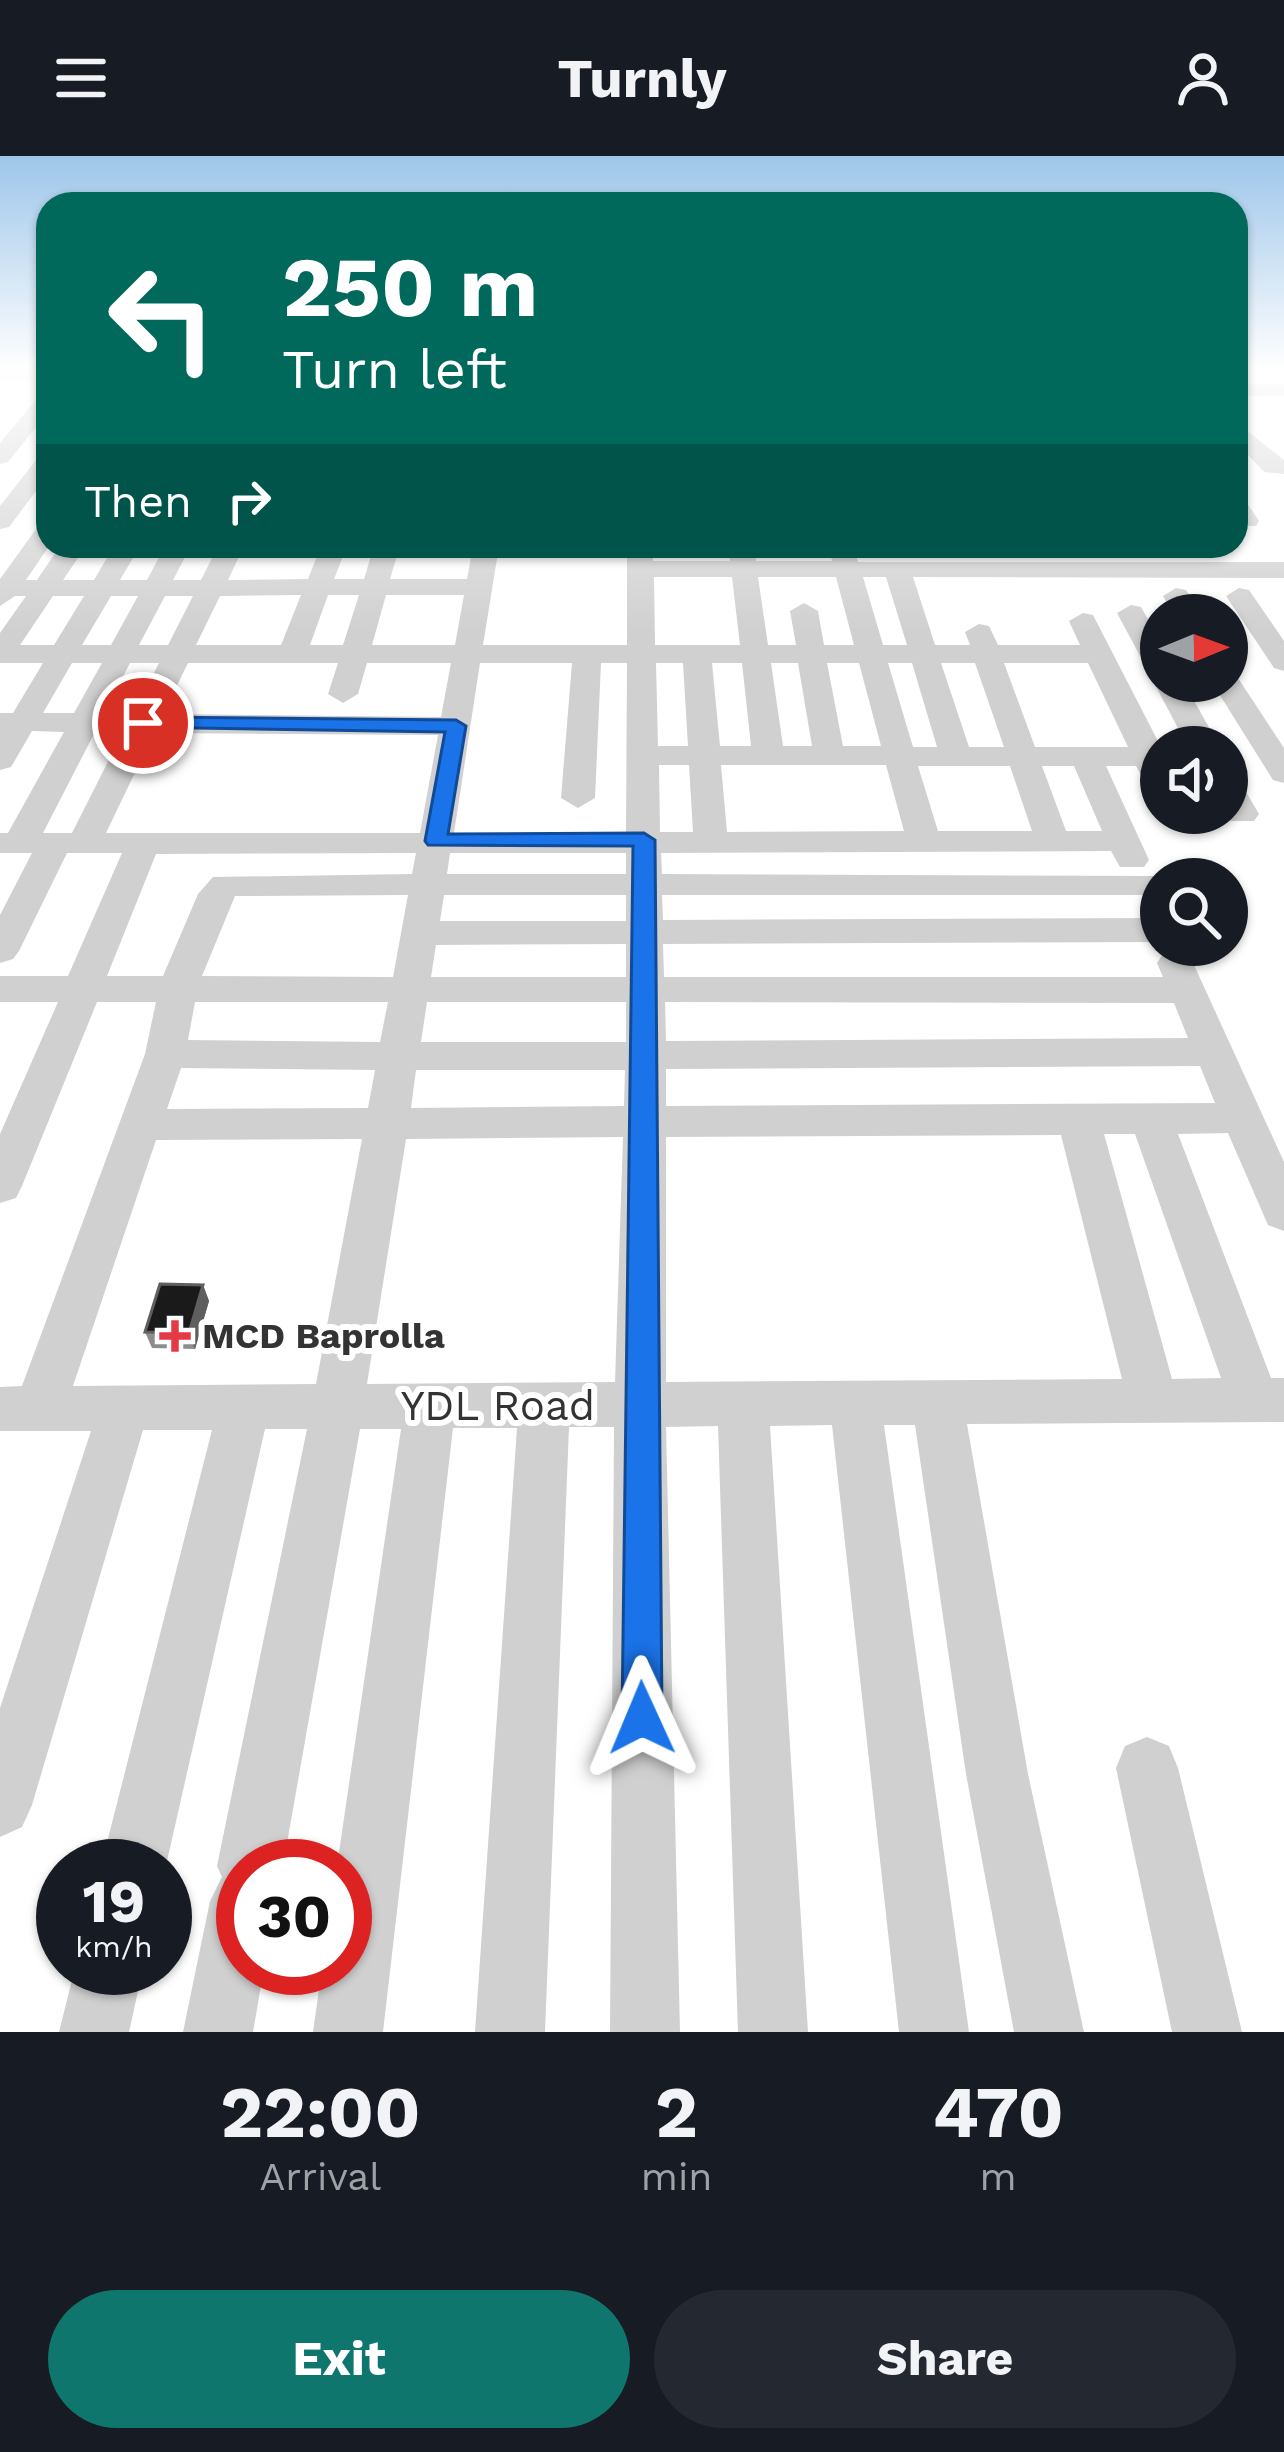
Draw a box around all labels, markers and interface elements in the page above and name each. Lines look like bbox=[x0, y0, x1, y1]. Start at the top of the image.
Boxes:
icon: menu bbox=[48, 45, 114, 111]
icon: person bbox=[1170, 45, 1236, 111]
text: Turnly bbox=[557, 47, 727, 110]
text: 250 m bbox=[282, 238, 538, 336]
icon: left bbox=[84, 240, 240, 396]
text: Turn left bbox=[282, 338, 507, 401]
icon: right bbox=[216, 468, 282, 534]
text: Then bbox=[84, 475, 192, 528]
north arrow bbox=[1140, 594, 1248, 702]
map controls bbox=[1140, 594, 1248, 966]
pin bbox=[92, 672, 194, 774]
icon: arrive bbox=[110, 690, 176, 756]
button: sound bbox=[1140, 726, 1248, 834]
button: search bbox=[1140, 858, 1248, 966]
place label: MCD Baprolla bbox=[202, 1315, 445, 1357]
marker: MCD Baprolla bbox=[159, 1320, 191, 1352]
street label: YDL Road bbox=[401, 1381, 595, 1430]
position arrow bbox=[579, 1655, 705, 1781]
speed limit sign: 30 bbox=[216, 1839, 372, 1995]
text: 19 bbox=[83, 1866, 145, 1937]
text: km/h bbox=[75, 1929, 153, 1964]
text: 22:00 bbox=[220, 2070, 421, 2154]
text: 2 bbox=[655, 2070, 698, 2154]
text: 470 bbox=[933, 2070, 1064, 2154]
text: Arrival bbox=[259, 2154, 381, 2199]
text: min bbox=[641, 2154, 712, 2199]
text: m bbox=[980, 2154, 1017, 2199]
button: Exit bbox=[48, 2290, 630, 2428]
button: Share bbox=[654, 2290, 1236, 2428]

